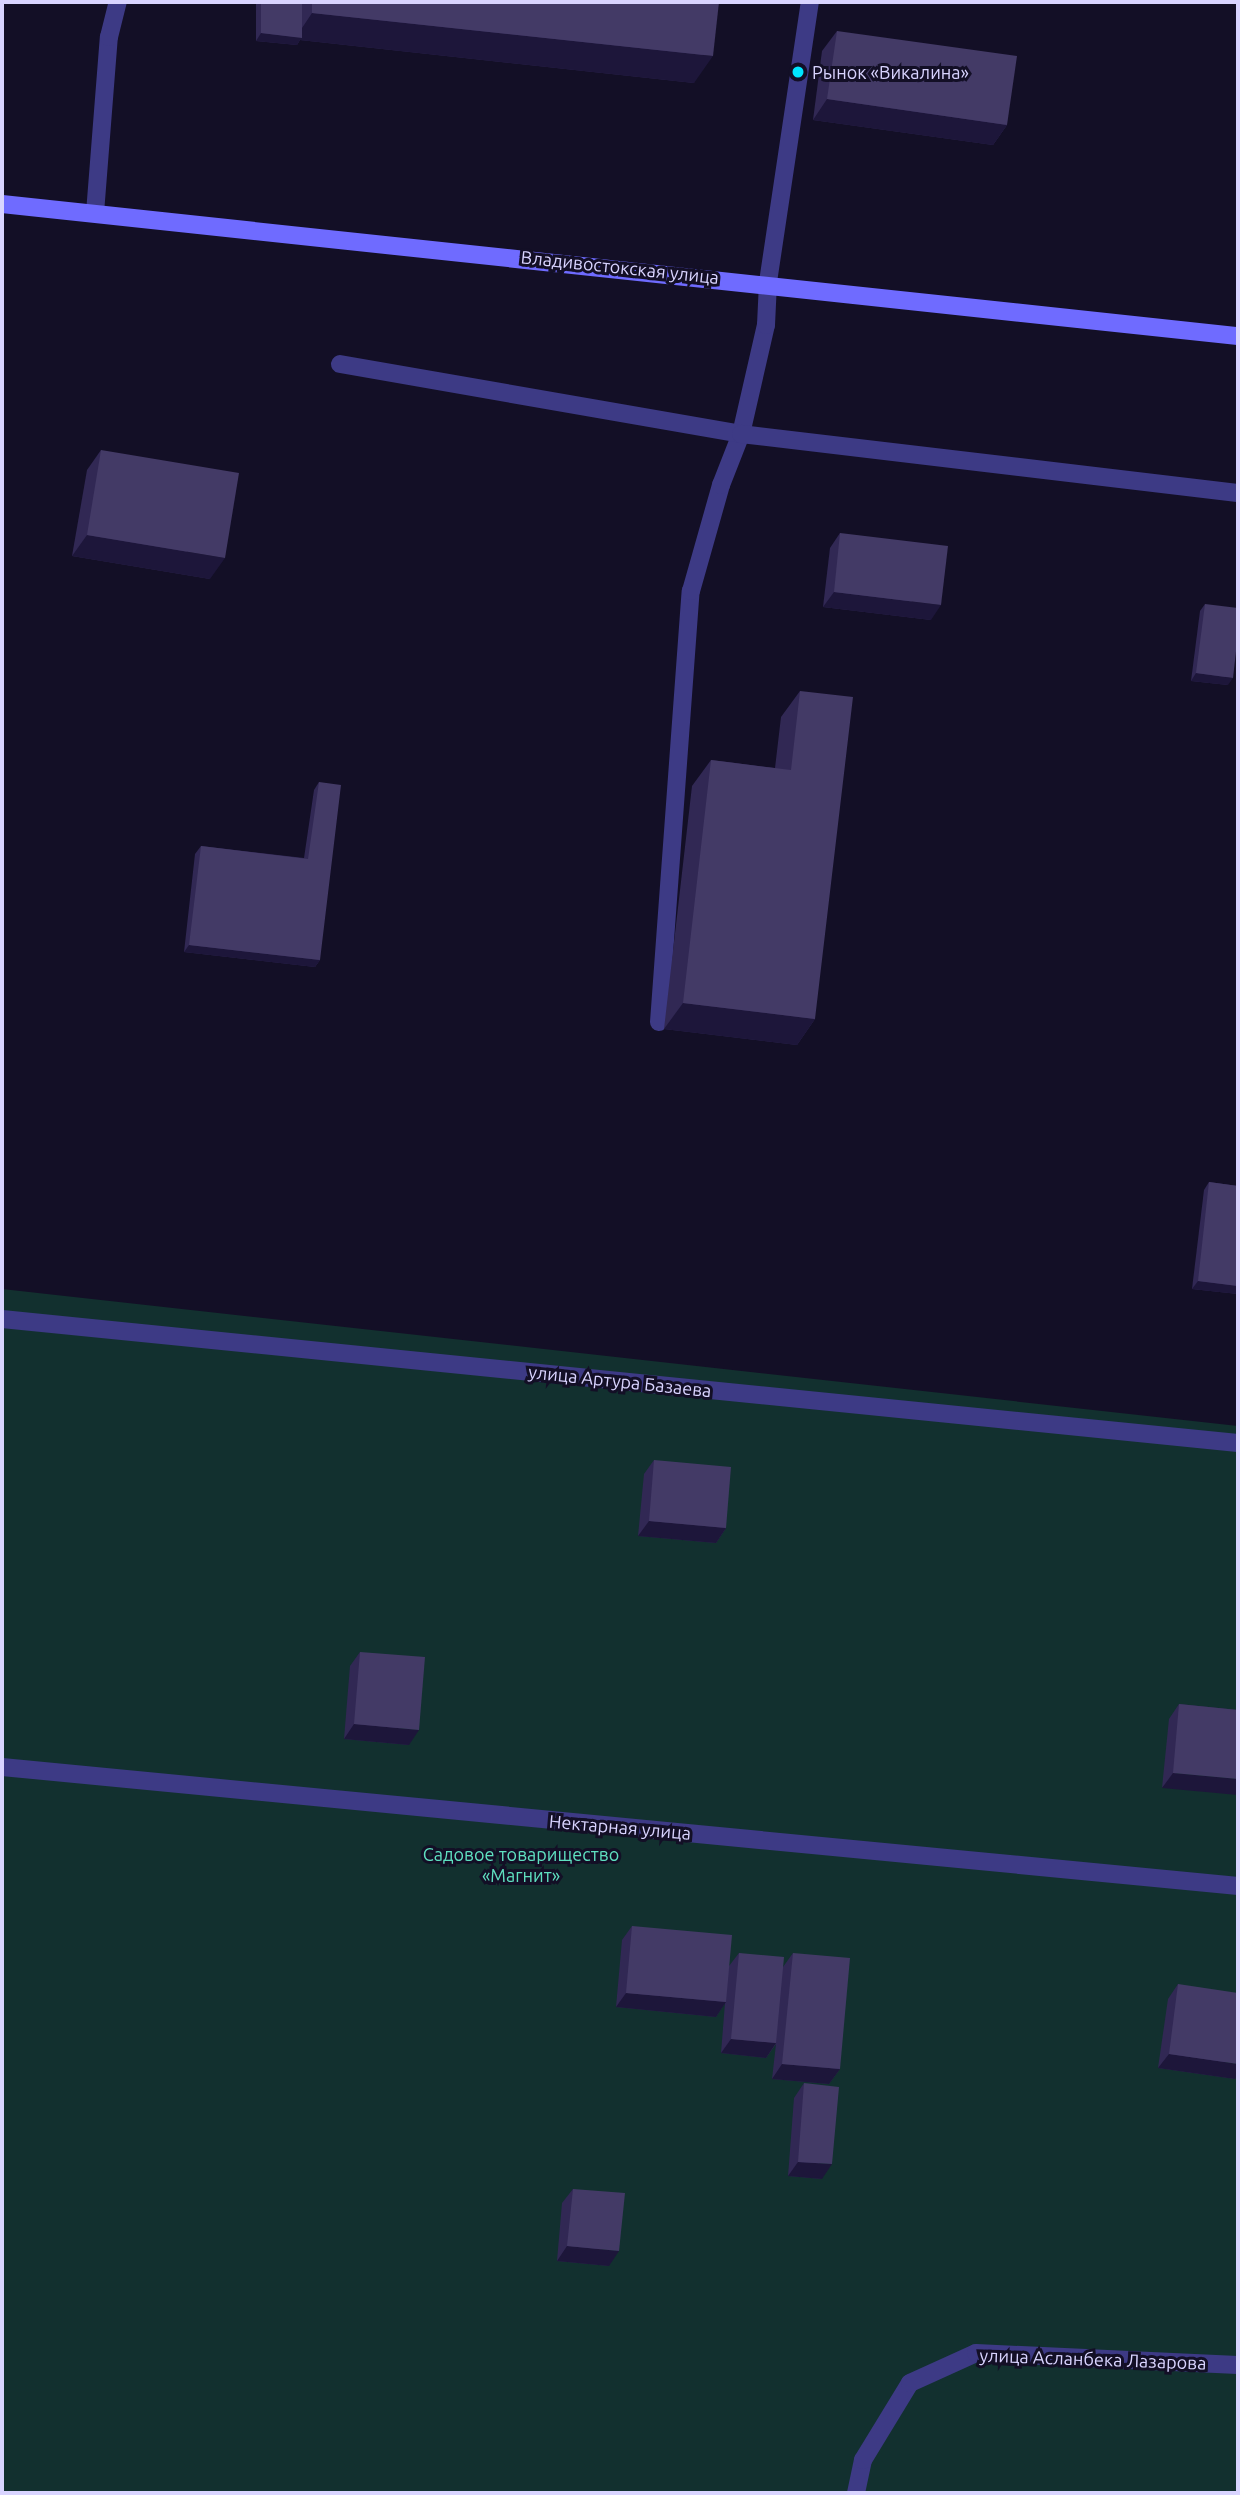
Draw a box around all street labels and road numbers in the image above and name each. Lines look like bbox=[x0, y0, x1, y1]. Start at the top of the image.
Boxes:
street label: Владивостокская улица bbox=[520, 246, 720, 288]
street label: улица Артура Базаева bbox=[527, 1361, 713, 1401]
street label: Нектарная улица bbox=[548, 1810, 692, 1844]
street label: улица Асланбека Лазарова bbox=[979, 2344, 1207, 2374]

